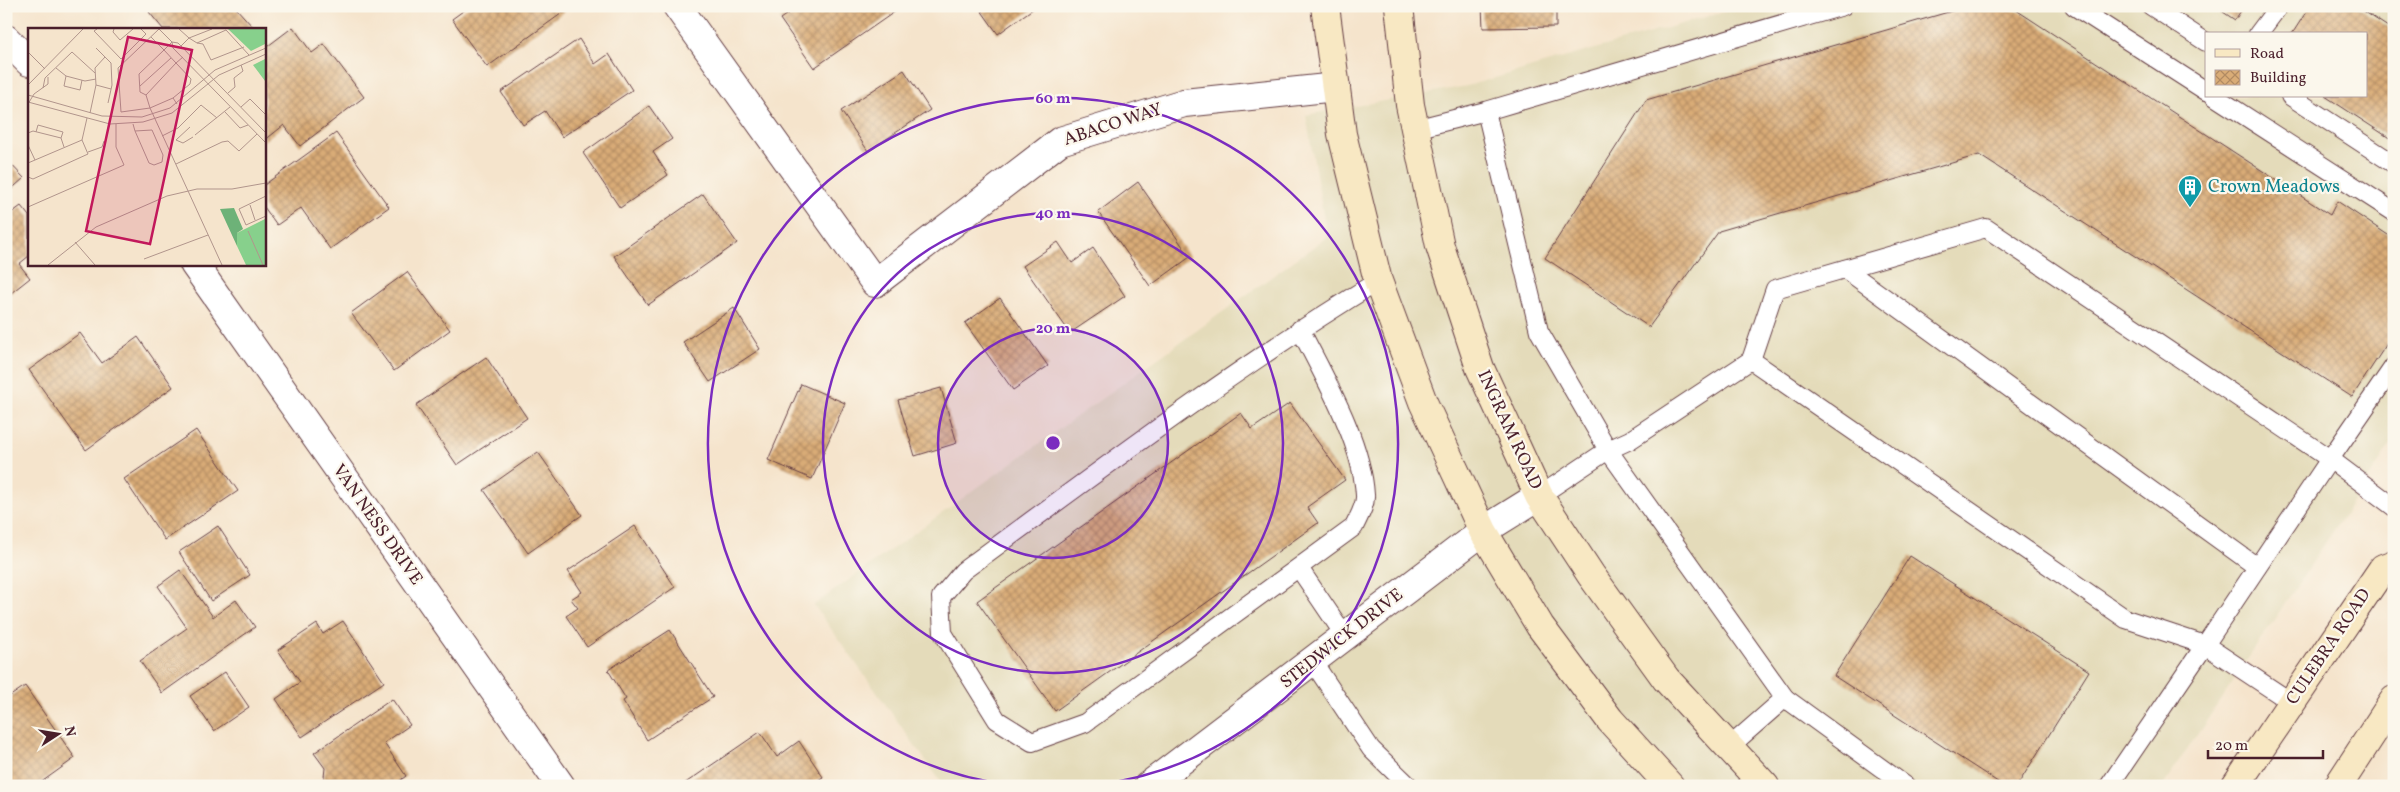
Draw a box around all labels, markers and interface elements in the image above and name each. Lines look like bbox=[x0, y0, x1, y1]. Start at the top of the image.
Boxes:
inset map bbox=[28, 28, 265, 265]
legend bbox=[2205, 32, 2368, 98]
text: Road bbox=[2250, 44, 2284, 65]
text: Building bbox=[2250, 68, 2307, 89]
text: 60 m bbox=[1036, 89, 1071, 110]
street label: ABACO WAY bbox=[1061, 97, 1165, 153]
building icon: Crown Meadows bbox=[2177, 174, 2203, 208]
place label: Crown Meadows bbox=[2208, 175, 2340, 200]
text: 40 m bbox=[1035, 204, 1071, 225]
text: 20 m bbox=[1036, 319, 1071, 340]
street label: INGRAM ROAD bbox=[1470, 366, 1548, 494]
centre of rings bbox=[1044, 434, 1062, 452]
street label: VAN NESS DRIVE bbox=[326, 460, 428, 591]
street label: STEDWICK DRIVE bbox=[1275, 583, 1409, 695]
street label: CULEBRA ROAD bbox=[2281, 584, 2377, 710]
north arrow bbox=[32, 710, 82, 760]
text: N bbox=[59, 725, 80, 739]
scale bar bbox=[2208, 727, 2322, 759]
text: 20 m bbox=[2215, 736, 2248, 757]

